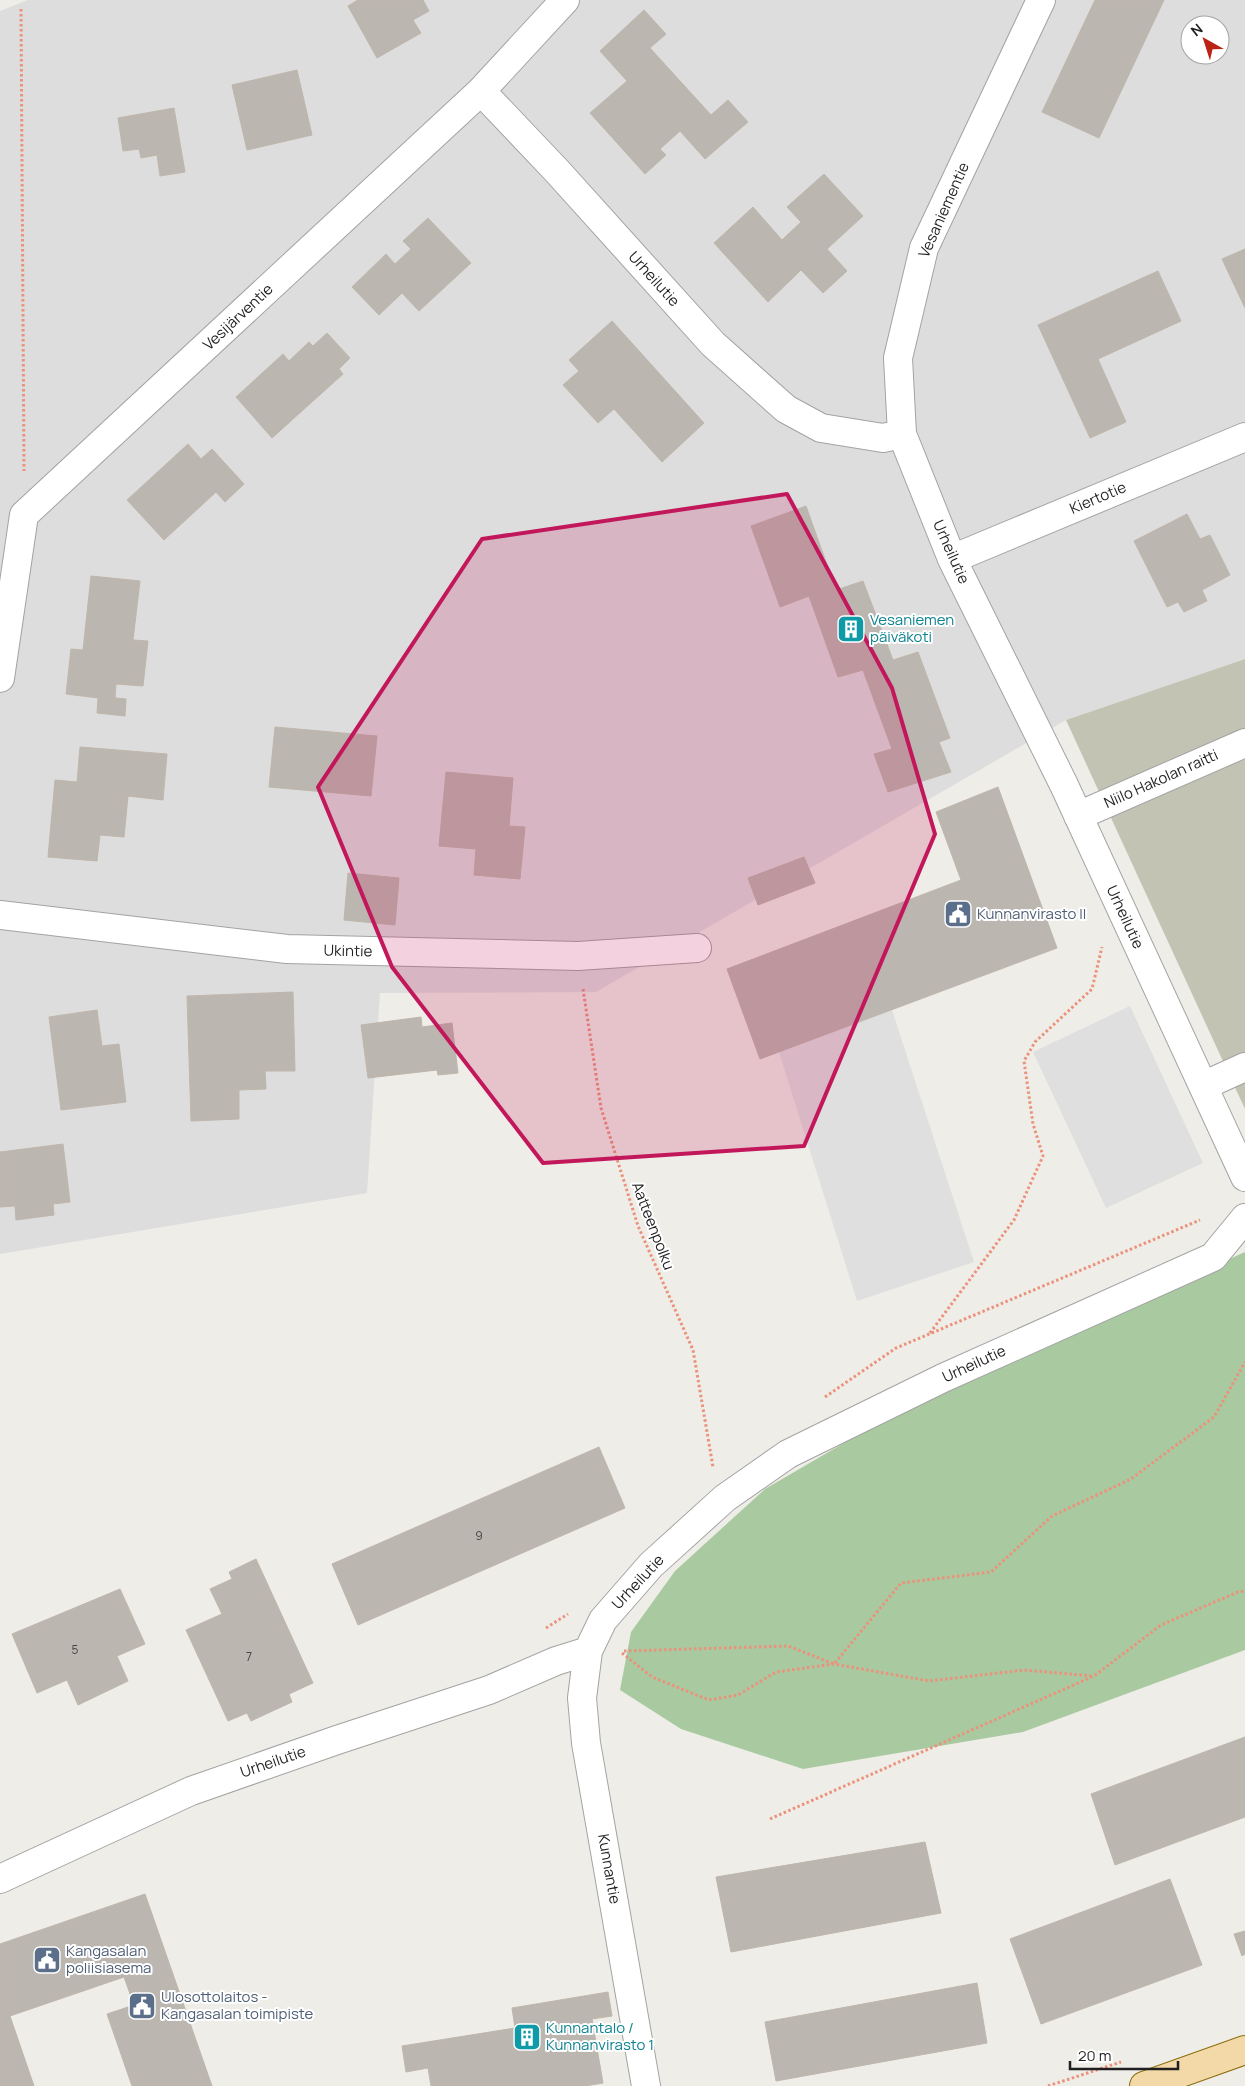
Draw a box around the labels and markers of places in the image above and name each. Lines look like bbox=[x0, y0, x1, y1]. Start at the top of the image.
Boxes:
place label: Vesaniemen päiväkoti bbox=[870, 609, 954, 647]
building icon: Vesaniemen päiväkoti bbox=[836, 614, 866, 644]
public building icon: Kunnanvirasto II bbox=[943, 899, 973, 929]
place label: Kunnanvirasto II bbox=[977, 903, 1086, 924]
place label: Kangasalan poliisiasema bbox=[66, 1940, 151, 1978]
public building icon: Kangasalan poliisiasema bbox=[32, 1945, 62, 1975]
place label: Ulosottolaitos - Kangasalan toimipiste bbox=[161, 1986, 314, 2024]
public building icon: Ulosottolaitos - Kangasalan toimipiste bbox=[127, 1991, 157, 2021]
place label: Kunnantalo / Kunnanvirasto 1 bbox=[546, 2017, 654, 2055]
building icon: Kunnantalo / Kunnanvirasto 1 bbox=[512, 2022, 542, 2052]

